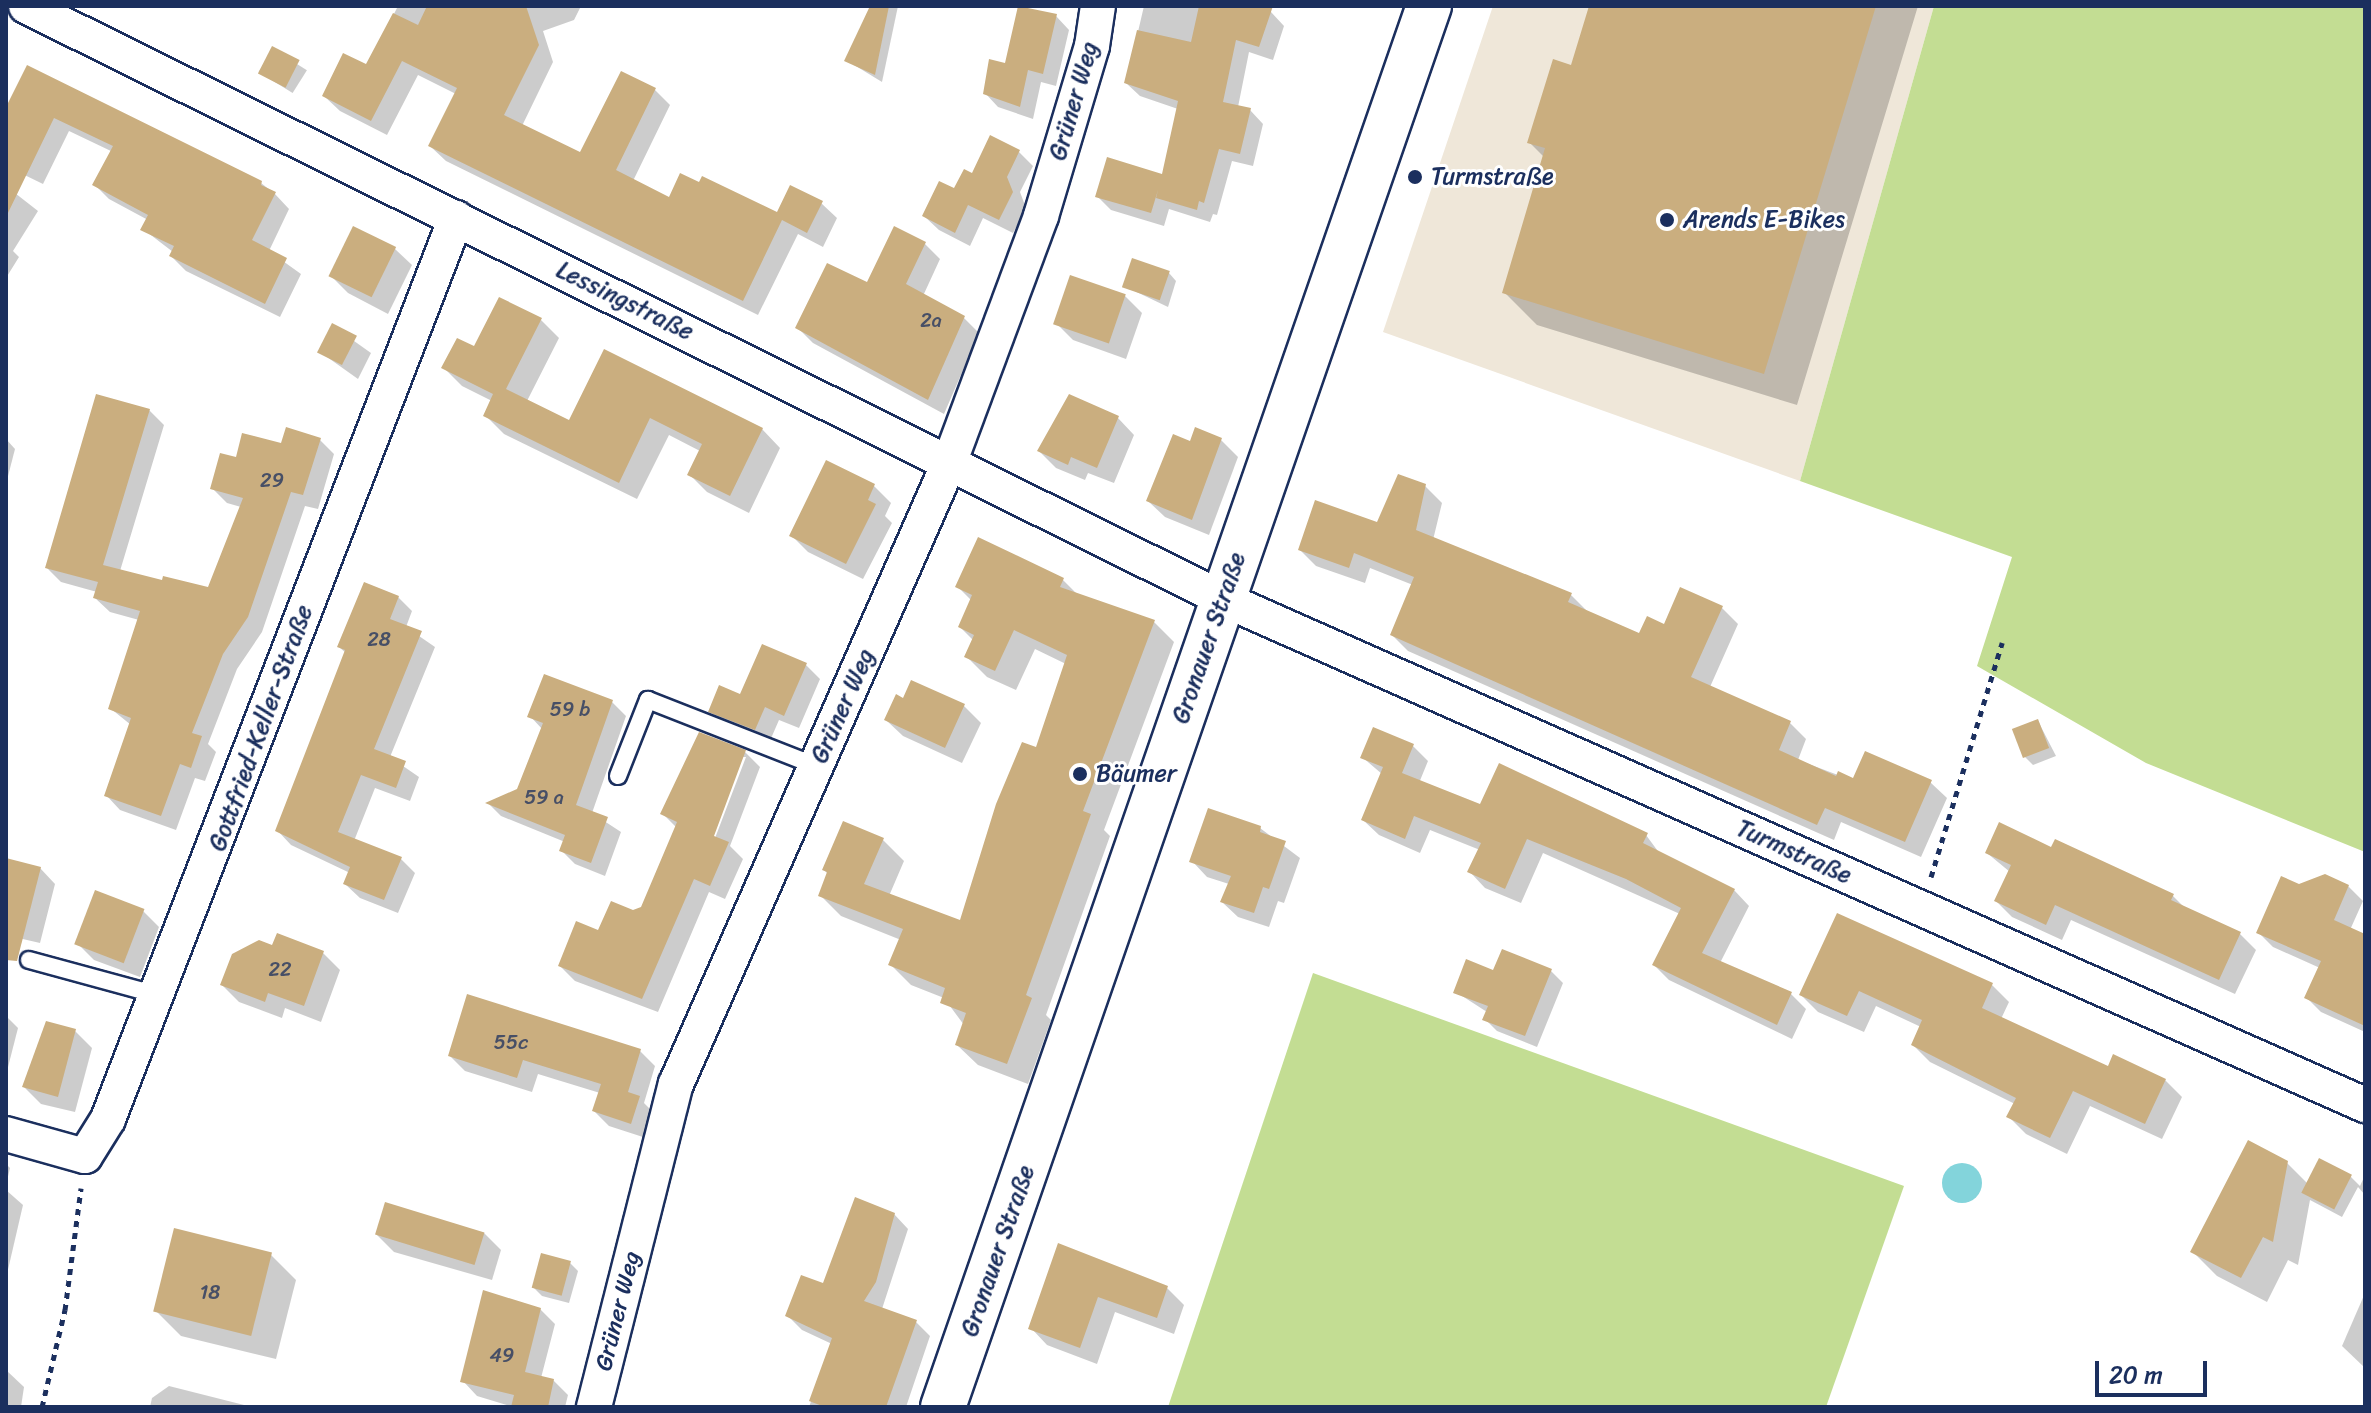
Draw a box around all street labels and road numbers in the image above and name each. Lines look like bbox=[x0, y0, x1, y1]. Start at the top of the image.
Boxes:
street label: Grüner Weg bbox=[1043, 38, 1105, 164]
street label: Lessingstraße bbox=[552, 255, 698, 347]
street label: Gronauer Straße bbox=[1166, 548, 1252, 728]
street label: Gottfried-Keller-Straße bbox=[203, 601, 319, 855]
street label: Grüner Weg bbox=[805, 644, 881, 768]
street label: Turmstraße bbox=[1732, 814, 1856, 890]
street label: Gronauer Straße bbox=[955, 1161, 1041, 1341]
street label: Grüner Weg bbox=[589, 1248, 647, 1374]

